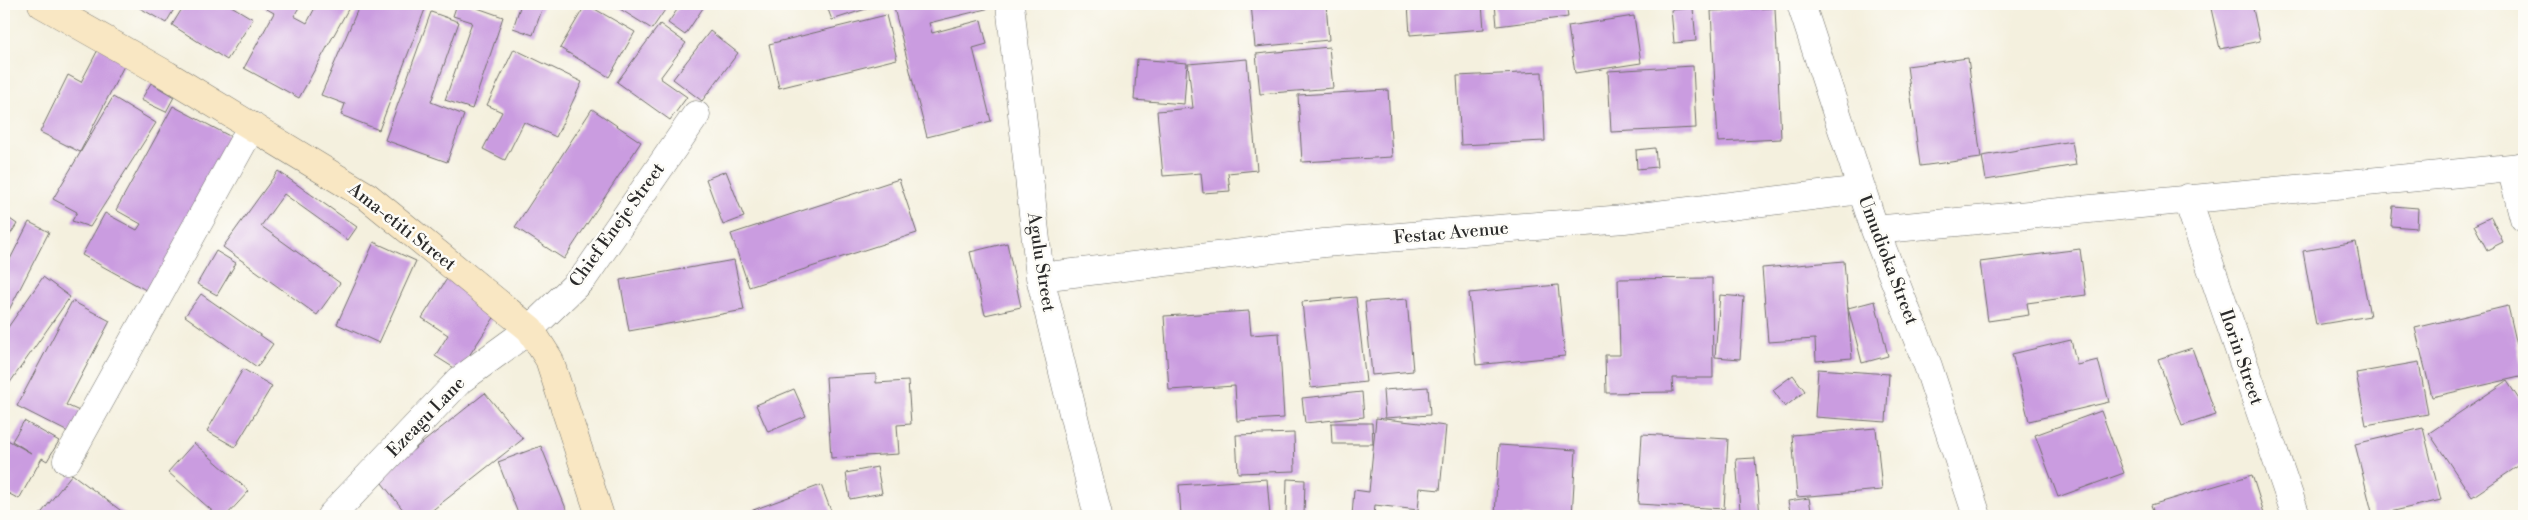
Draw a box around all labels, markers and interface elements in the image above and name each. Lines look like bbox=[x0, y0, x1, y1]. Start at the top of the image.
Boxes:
street label: Chief Eneje Street bbox=[564, 158, 670, 292]
street label: Ama-etiti Street bbox=[343, 177, 461, 277]
street label: Umudioka Street bbox=[1853, 192, 1923, 329]
street label: Agulu Street bbox=[1022, 210, 1060, 314]
street label: Festac Avenue bbox=[1392, 217, 1510, 249]
street label: Ilorin Street bbox=[2214, 306, 2268, 408]
street label: Ezeagu Lane bbox=[382, 372, 470, 462]

